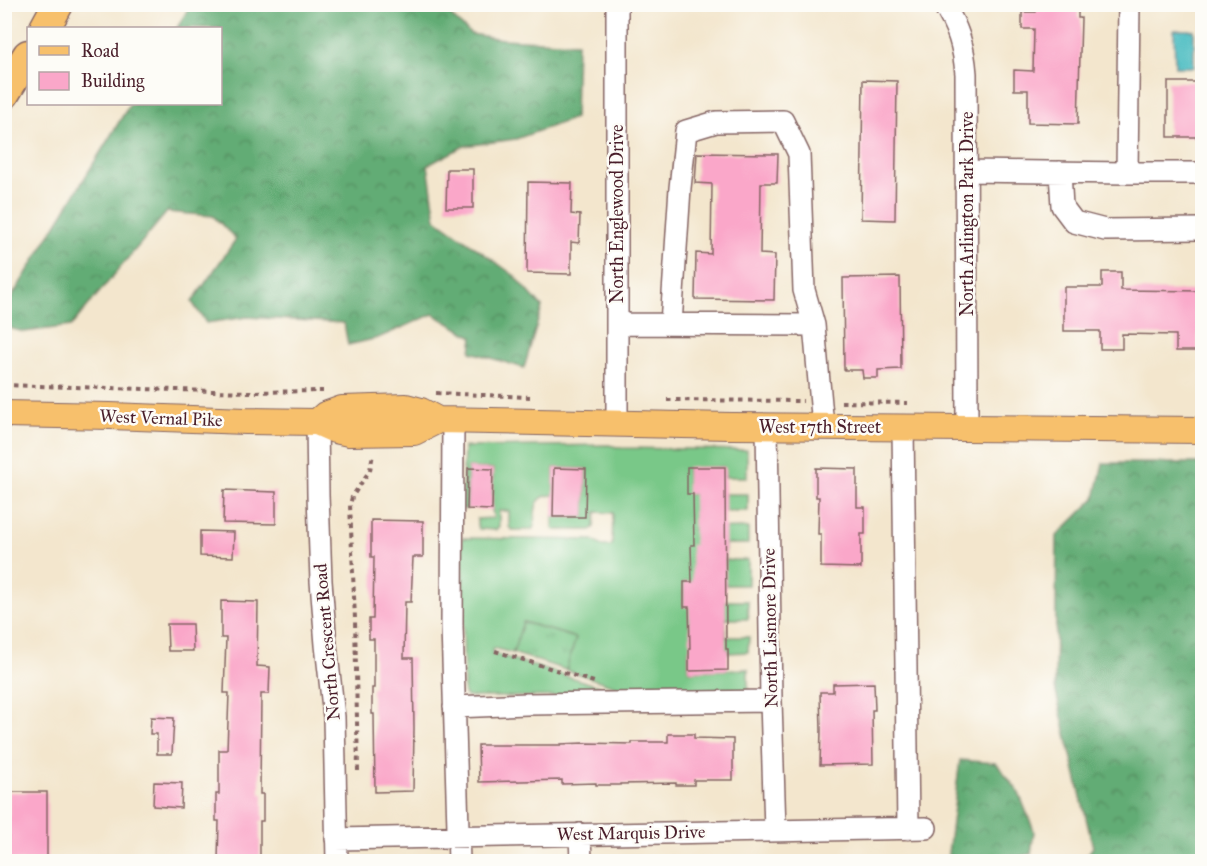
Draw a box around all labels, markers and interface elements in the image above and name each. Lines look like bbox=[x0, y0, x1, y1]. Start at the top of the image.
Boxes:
legend bbox=[27, 27, 222, 105]
text: Road bbox=[81, 40, 119, 62]
text: Building bbox=[81, 70, 145, 93]
street label: North Arlington Park Drive bbox=[956, 111, 979, 317]
street label: North Englewood Drive bbox=[606, 124, 629, 304]
street label: West Vernal Pike bbox=[99, 405, 223, 431]
street label: West 17th Street bbox=[759, 416, 882, 438]
street label: North Lismore Drive bbox=[758, 548, 782, 708]
street label: North Crescent Road bbox=[309, 563, 345, 721]
street label: West Marquis Drive bbox=[556, 821, 706, 846]

